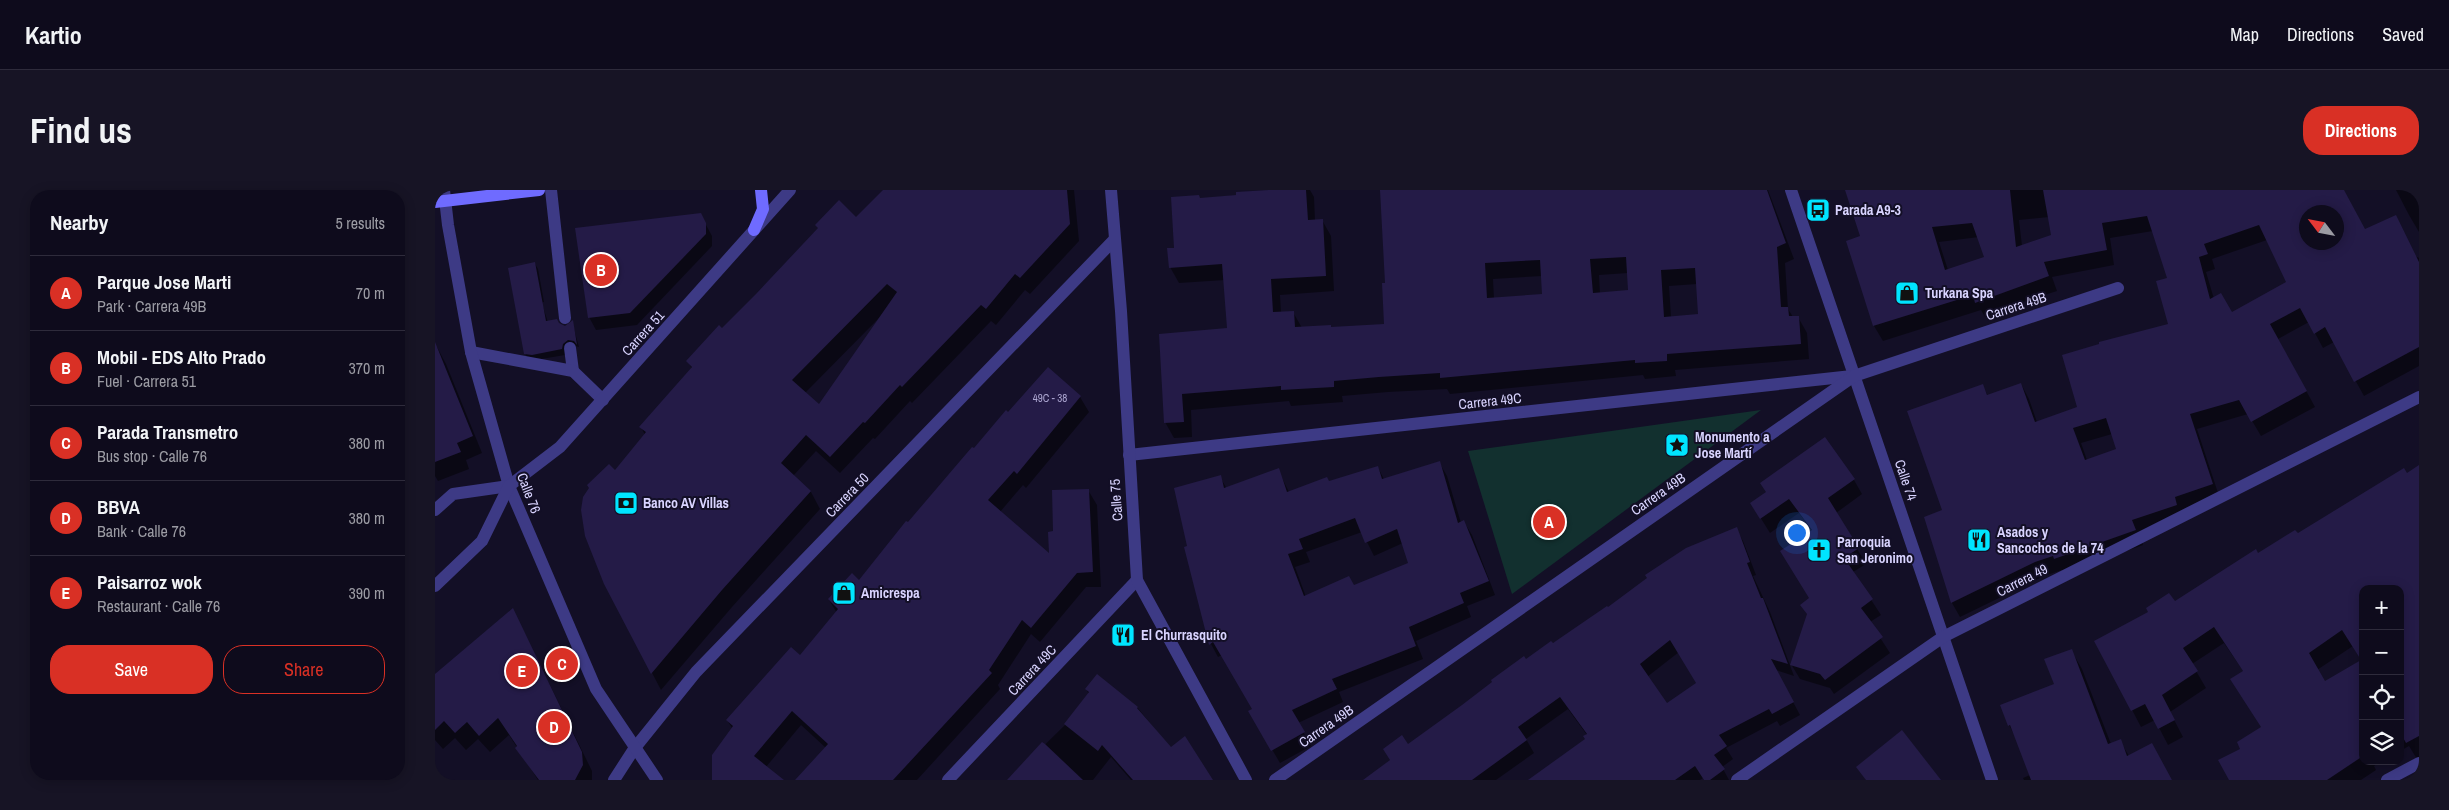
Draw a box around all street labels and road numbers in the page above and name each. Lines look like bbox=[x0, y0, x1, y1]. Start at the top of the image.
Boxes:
street label: Carrera 49B bbox=[1983, 288, 2049, 324]
street label: Carrera 51 bbox=[618, 306, 668, 359]
street label: Carrera 49C bbox=[1458, 389, 1522, 413]
street label: Calle 74 bbox=[1891, 457, 1922, 503]
street label: Carrera 50 bbox=[821, 469, 873, 521]
street label: Carrera 49B bbox=[1627, 469, 1689, 519]
street label: Calle 76 bbox=[513, 470, 545, 516]
street label: Calle 75 bbox=[1106, 478, 1126, 522]
street label: Carrera 49 bbox=[1993, 560, 2051, 600]
street label: Carrera 49C bbox=[1004, 641, 1060, 699]
street label: Carrera 49B bbox=[1295, 701, 1357, 751]

